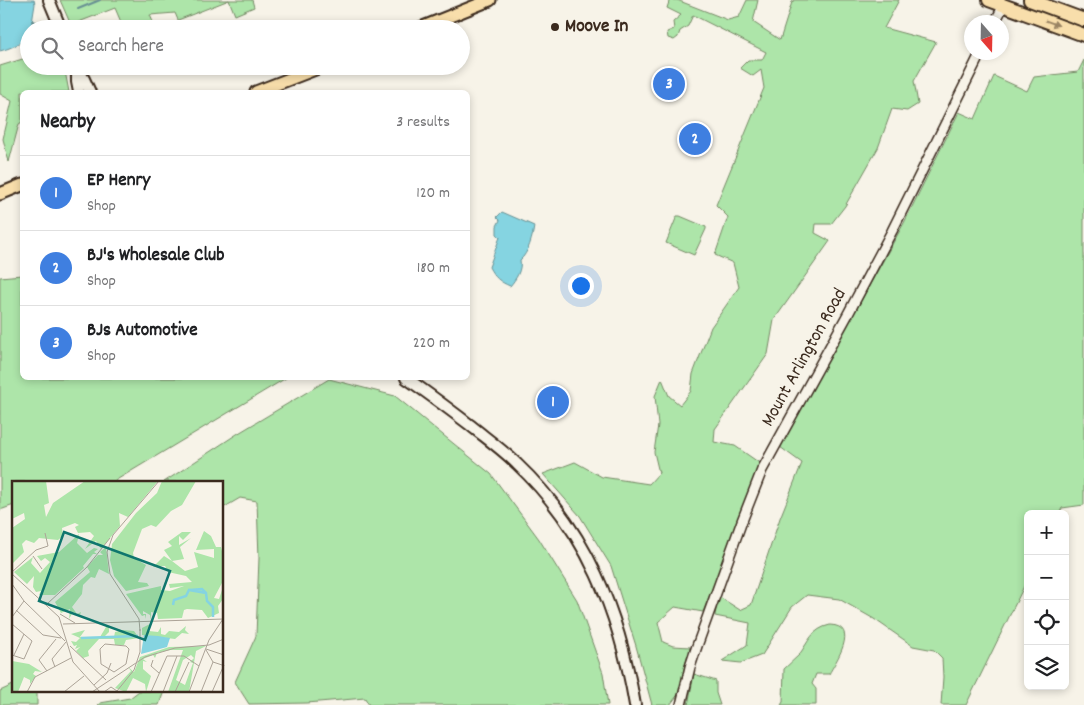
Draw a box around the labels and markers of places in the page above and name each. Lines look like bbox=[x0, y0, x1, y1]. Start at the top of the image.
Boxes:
place label: Moove In bbox=[565, 14, 629, 41]
marker: Moove In bbox=[549, 21, 561, 33]
pin: 3 bbox=[653, 65, 685, 103]
pin: 2 bbox=[679, 120, 711, 158]
pin: 1 bbox=[537, 383, 569, 421]

